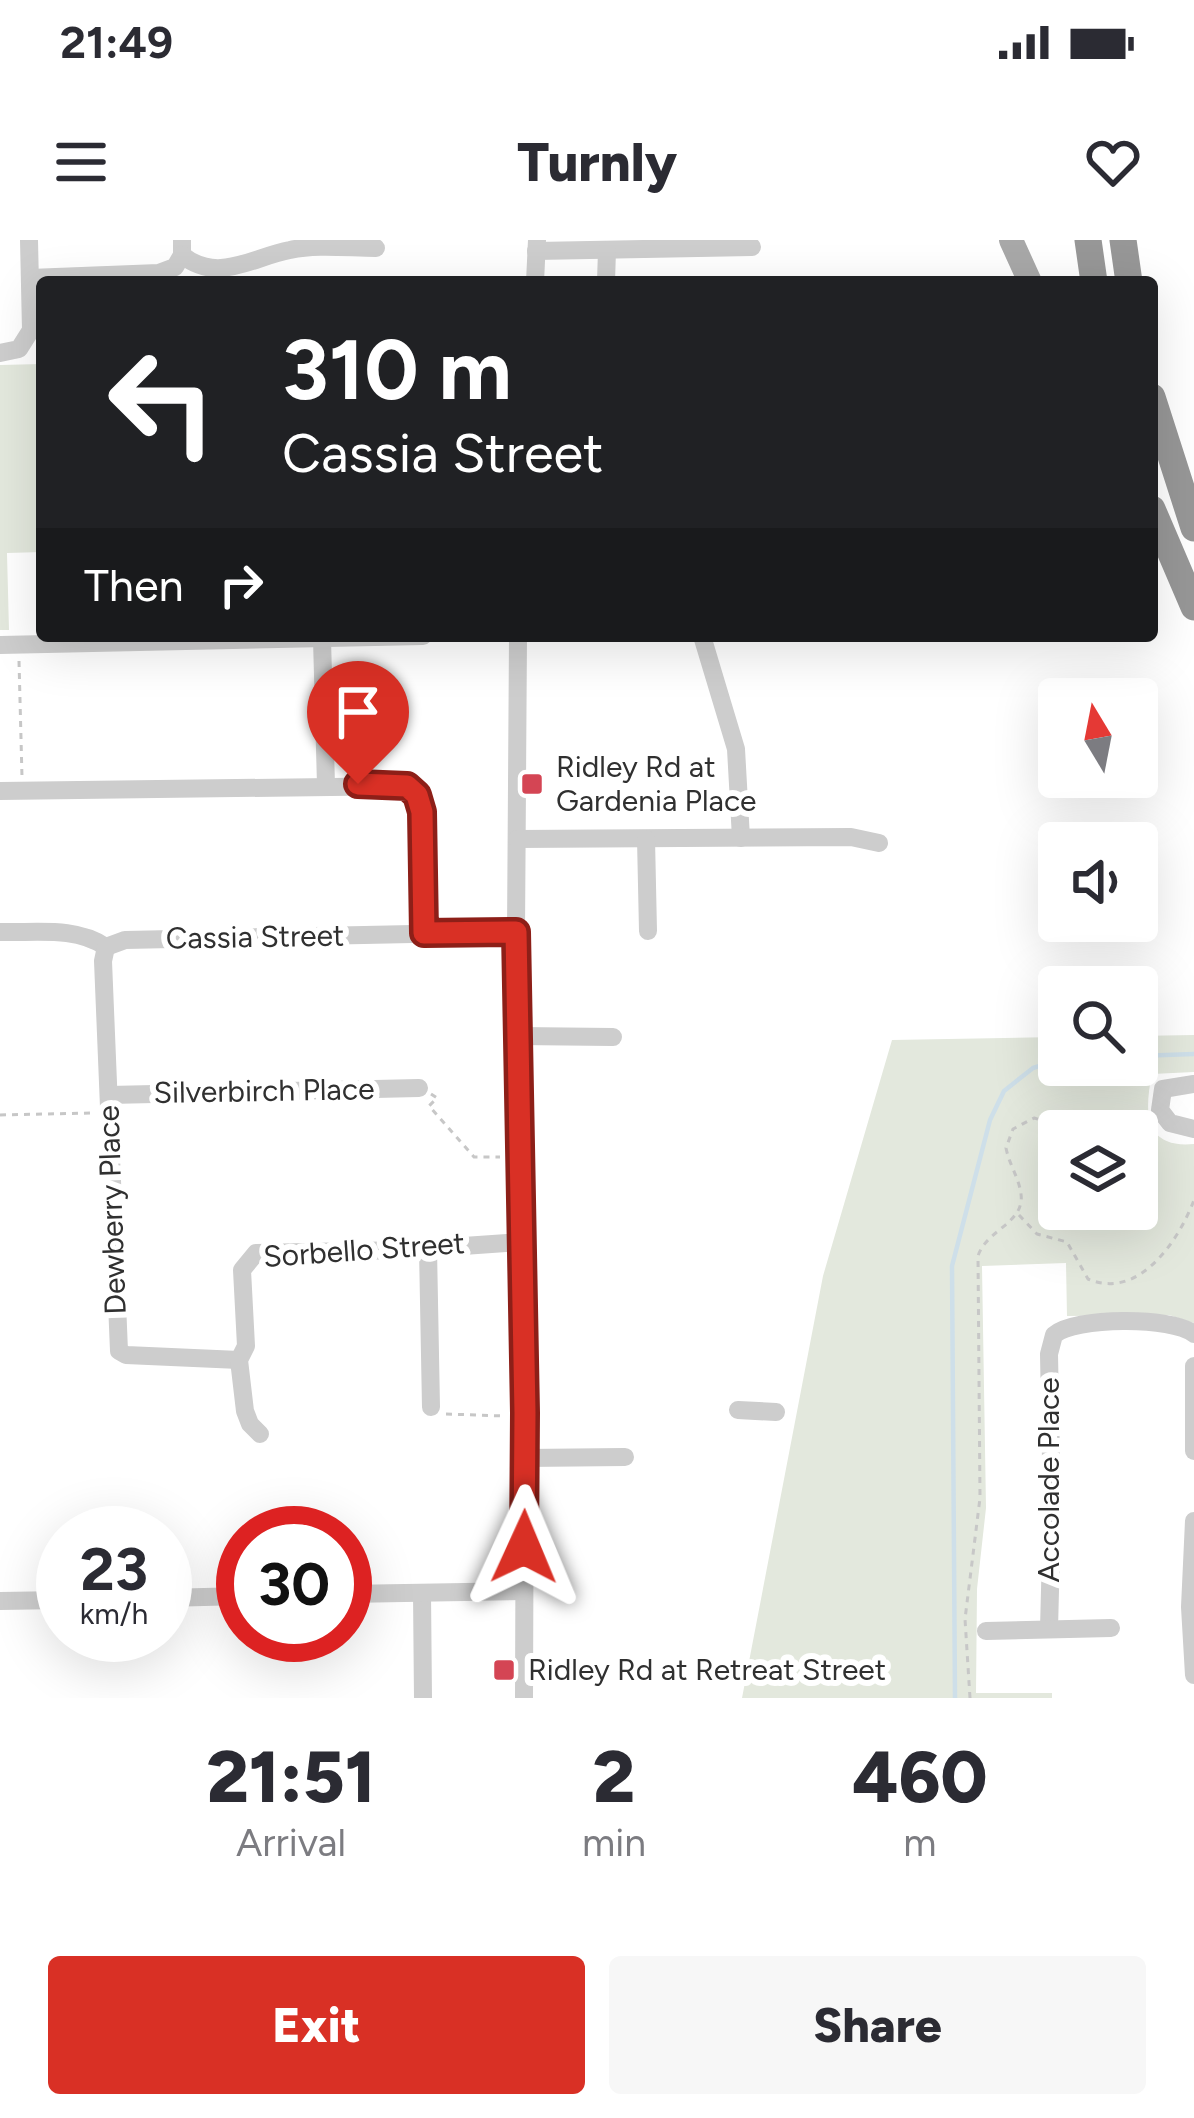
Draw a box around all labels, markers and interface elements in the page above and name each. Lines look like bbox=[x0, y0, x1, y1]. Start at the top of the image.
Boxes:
text: 21:49 bbox=[60, 15, 173, 69]
icon: menu bbox=[48, 129, 114, 195]
icon: heart bbox=[1080, 129, 1146, 195]
text: Turnly bbox=[517, 130, 677, 195]
text: 310 m bbox=[282, 319, 512, 420]
icon: left bbox=[84, 324, 240, 480]
text: Cassia Street bbox=[282, 421, 603, 486]
icon: right bbox=[208, 552, 274, 618]
text: Then bbox=[84, 558, 184, 612]
pin bbox=[307, 661, 409, 784]
north arrow bbox=[1038, 678, 1158, 798]
map controls bbox=[1038, 678, 1158, 1230]
icon: arrive bbox=[325, 679, 391, 745]
place label: Ridley Rd at Gardenia Place bbox=[556, 748, 757, 819]
marker: Ridley Rd at Gardenia Place bbox=[519, 771, 545, 797]
button: sound bbox=[1038, 822, 1158, 942]
street label: Cassia Street bbox=[165, 916, 345, 957]
button: search bbox=[1038, 966, 1158, 1086]
street label: Silverbirch Place bbox=[153, 1070, 375, 1111]
street label: Dewberry Place bbox=[89, 1105, 134, 1315]
button: layers bbox=[1038, 1110, 1158, 1230]
street label: Sorbello Street bbox=[262, 1224, 466, 1275]
street label: Accolade Place bbox=[1030, 1377, 1067, 1583]
position arrow bbox=[461, 1484, 587, 1610]
speed limit sign: 30 bbox=[216, 1506, 372, 1662]
text: 23 bbox=[80, 1533, 148, 1605]
text: km/h bbox=[80, 1595, 148, 1632]
place label: Ridley Rd at Retreat Street bbox=[528, 1651, 886, 1688]
marker: Ridley Rd at Retreat Street bbox=[491, 1657, 517, 1683]
text: 21:51 bbox=[206, 1734, 376, 1820]
text: 2 bbox=[593, 1734, 635, 1820]
text: 460 bbox=[852, 1734, 988, 1820]
text: Arrival bbox=[236, 1819, 346, 1866]
text: min bbox=[582, 1819, 646, 1866]
text: m bbox=[903, 1819, 937, 1866]
button: Exit bbox=[48, 1956, 585, 2094]
button: Share bbox=[609, 1956, 1146, 2094]

